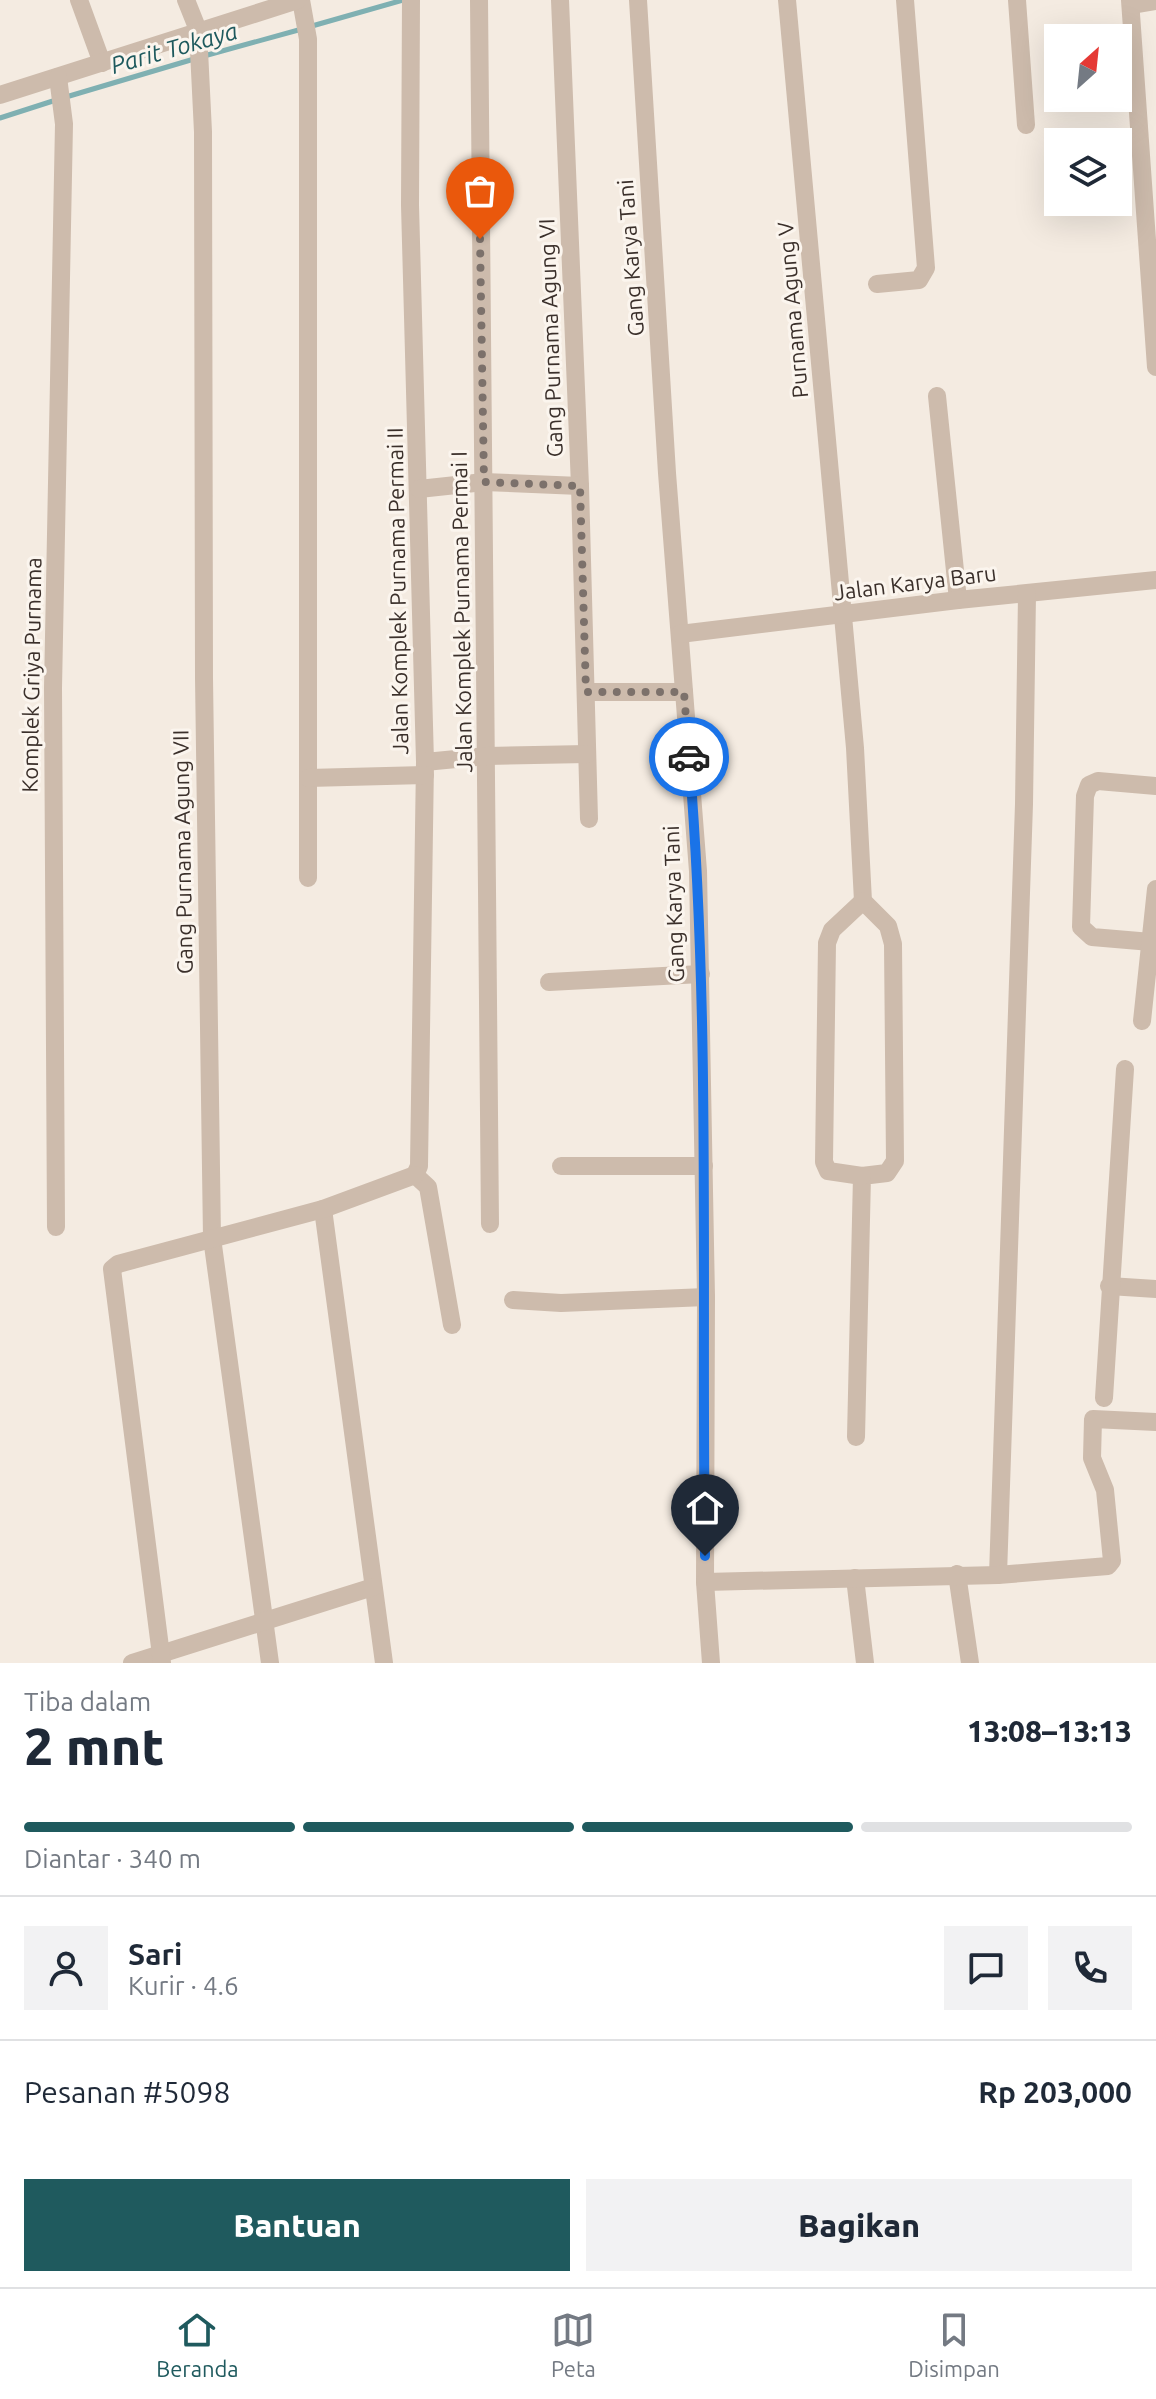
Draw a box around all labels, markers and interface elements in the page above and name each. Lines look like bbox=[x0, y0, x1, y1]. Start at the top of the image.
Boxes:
water label: Parit Tokaya bbox=[108, 17, 240, 79]
north arrow bbox=[1044, 24, 1132, 112]
map controls bbox=[1044, 24, 1132, 216]
button: layers bbox=[1044, 128, 1132, 216]
pin bbox=[446, 157, 514, 239]
icon: bag bbox=[458, 169, 502, 213]
street label: Gang Karya Tani bbox=[612, 179, 648, 337]
street label: Gang Purnama Agung VI bbox=[533, 218, 567, 458]
street label: Purnama Agung V bbox=[772, 221, 812, 399]
street label: Jalan Komplek Purnama Permai II bbox=[382, 427, 412, 755]
street label: Jalan Komplek Purnama Permai I bbox=[446, 451, 476, 773]
street label: Komplek Griya Purnama bbox=[16, 557, 46, 793]
street label: Jalan Karya Baru bbox=[832, 560, 998, 604]
courier bbox=[649, 717, 729, 797]
street label: Gang Purnama Agung VII bbox=[167, 730, 197, 974]
icon: car bbox=[667, 735, 711, 779]
street label: Gang Karya Tani bbox=[658, 825, 688, 983]
pin bbox=[671, 1474, 739, 1556]
icon: home bbox=[683, 1486, 727, 1530]
text: Tiba dalam bbox=[24, 1687, 151, 1716]
text: 13:08–13:13 bbox=[967, 1714, 1132, 1748]
text: 2 mnt bbox=[24, 1717, 164, 1775]
text: Diantar · 340 m bbox=[24, 1844, 201, 1873]
button: person bbox=[24, 1926, 108, 2010]
button: chat bbox=[944, 1926, 1028, 2010]
button: phone bbox=[1048, 1926, 1132, 2010]
text: Sari bbox=[128, 1937, 182, 1971]
text: Kurir · 4.6 bbox=[128, 1971, 239, 2000]
text: Pesanan #5098 bbox=[24, 2075, 230, 2109]
text: Rp 203,000 bbox=[978, 2075, 1132, 2109]
button: Bantuan bbox=[24, 2179, 570, 2271]
button: Bagikan bbox=[586, 2179, 1132, 2271]
tab: Beranda bbox=[156, 2308, 239, 2381]
tab: Peta bbox=[551, 2308, 596, 2381]
tab: Disimpan bbox=[908, 2308, 1000, 2381]

